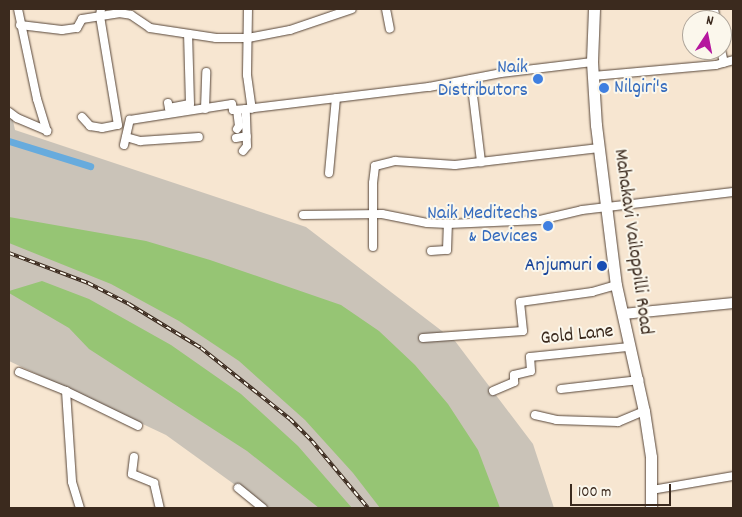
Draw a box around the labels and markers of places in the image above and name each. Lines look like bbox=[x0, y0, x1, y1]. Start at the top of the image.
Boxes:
place label: Naik Distributors bbox=[438, 56, 528, 103]
marker: Naik Distributors bbox=[532, 73, 544, 85]
place label: Nilgiri's bbox=[614, 76, 668, 100]
marker: Nilgiri's bbox=[598, 82, 610, 94]
place label: Naik Meditechs & Devices bbox=[427, 203, 538, 250]
marker: Naik Meditechs & Devices bbox=[542, 220, 554, 232]
place label: Anjumuri bbox=[525, 254, 592, 278]
marker: Anjumuri bbox=[596, 260, 608, 272]

